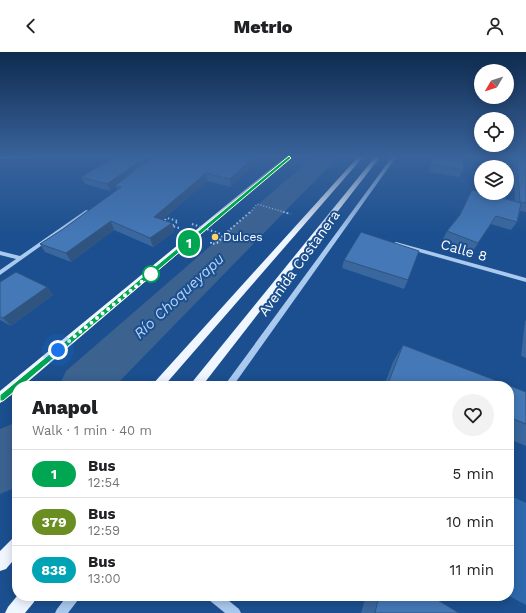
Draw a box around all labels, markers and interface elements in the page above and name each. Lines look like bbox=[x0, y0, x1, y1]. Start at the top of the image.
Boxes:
icon: back bbox=[20, 15, 42, 37]
icon: person bbox=[484, 15, 506, 37]
text: Metrio bbox=[233, 16, 293, 37]
north arrow bbox=[474, 64, 514, 104]
map controls bbox=[474, 64, 514, 200]
button: locate bbox=[474, 112, 514, 152]
button: layers bbox=[474, 160, 514, 200]
street label: Avenida Costanera bbox=[255, 207, 343, 319]
line badge: 1 bbox=[176, 230, 202, 256]
place label: Dulces bbox=[223, 230, 263, 244]
marker: Dulces bbox=[210, 232, 220, 242]
text: 1 bbox=[186, 235, 192, 251]
street label: Calle 8 bbox=[439, 236, 489, 264]
water label: Río Choqueyapu bbox=[130, 250, 228, 342]
unlabelled marker bbox=[142, 265, 160, 283]
your location bbox=[48, 340, 68, 360]
button: heart bbox=[452, 394, 494, 436]
text: Anapol bbox=[32, 396, 98, 419]
text: Walk · 1 min · 40 m bbox=[32, 423, 152, 438]
text: Bus bbox=[88, 457, 116, 475]
text: 5 min bbox=[453, 465, 494, 483]
text: 1 bbox=[51, 466, 57, 482]
text: 12:54 bbox=[88, 475, 120, 490]
text: Bus bbox=[88, 505, 116, 523]
text: 10 min bbox=[446, 513, 494, 531]
text: 379 bbox=[41, 514, 67, 530]
text: 12:59 bbox=[88, 523, 120, 538]
text: Bus bbox=[88, 553, 116, 571]
text: 11 min bbox=[450, 561, 494, 579]
text: 838 bbox=[41, 562, 67, 578]
text: 13:00 bbox=[88, 571, 121, 586]

